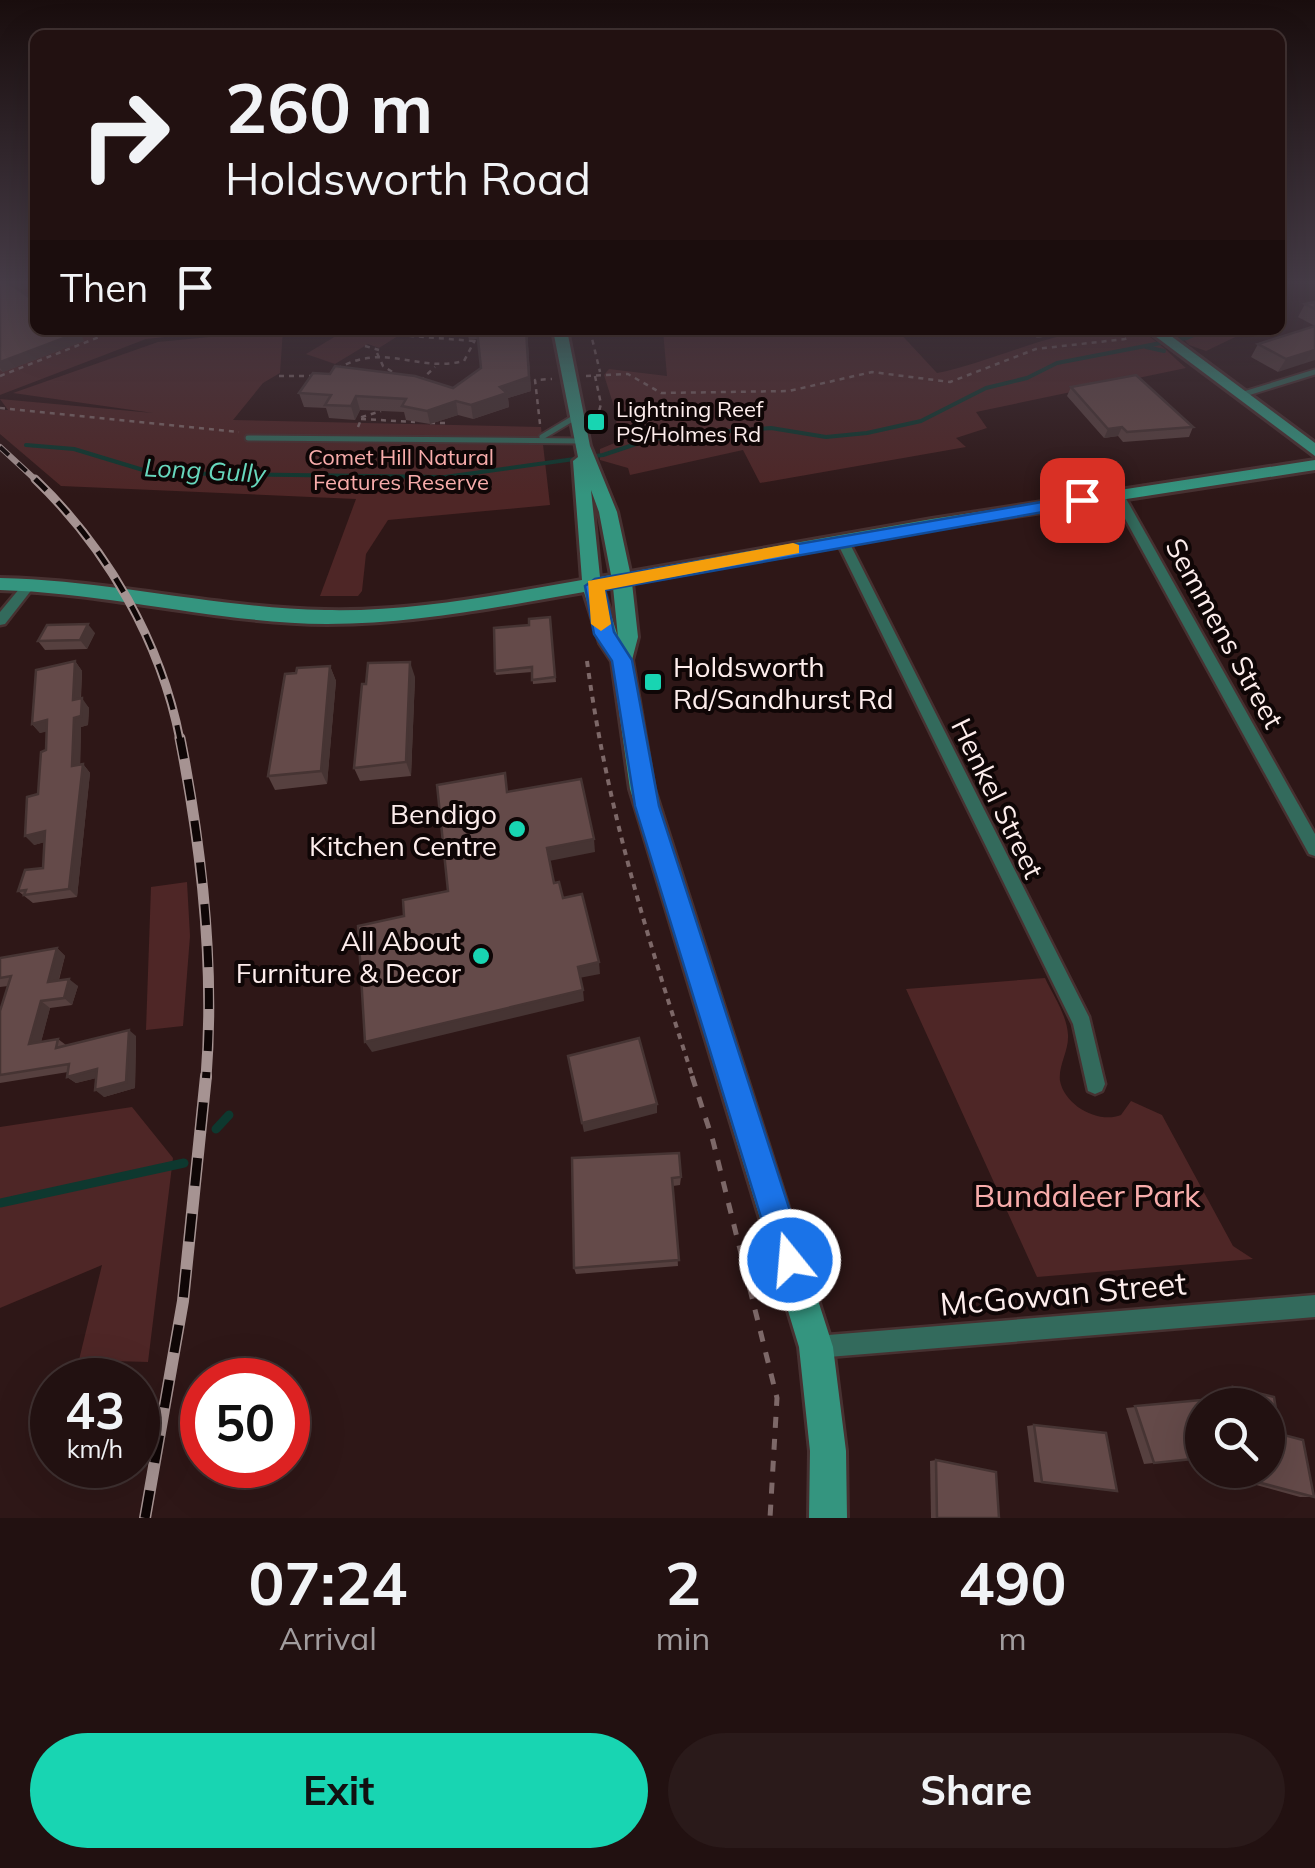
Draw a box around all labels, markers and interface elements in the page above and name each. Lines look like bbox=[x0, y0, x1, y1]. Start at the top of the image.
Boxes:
text: 260 m bbox=[225, 63, 433, 151]
icon: right bbox=[60, 70, 190, 200]
text: Holdsworth Road bbox=[225, 150, 591, 206]
icon: arrive bbox=[168, 260, 223, 315]
text: Then bbox=[60, 264, 148, 312]
place label: Lightning Reef PS/Holmes Rd bbox=[616, 395, 764, 448]
marker: Lightning Reef PS/Holmes Rd bbox=[585, 411, 607, 433]
park label: Comet Hill Natural Features Reserve bbox=[308, 443, 494, 496]
water label: Long Gully bbox=[143, 451, 267, 489]
pin bbox=[1040, 458, 1125, 543]
icon: arrive bbox=[1055, 473, 1110, 528]
street label: Semmens Street bbox=[1158, 532, 1292, 734]
place label: Holdsworth Rd/Sandhurst Rd bbox=[673, 649, 894, 716]
marker: Holdsworth Rd/Sandhurst Rd bbox=[642, 671, 664, 693]
street label: Henkel Street bbox=[944, 712, 1052, 884]
place label: Bendigo Kitchen Centre bbox=[309, 796, 497, 863]
marker: Bendigo Kitchen Centre bbox=[506, 818, 528, 840]
place label: All About Furniture & Decor bbox=[236, 923, 462, 990]
marker: All About Furniture & Decor bbox=[470, 945, 492, 967]
park label: Bundaleer Park bbox=[973, 1175, 1201, 1215]
position arrow bbox=[738, 1208, 842, 1312]
street label: McGowan Street bbox=[938, 1262, 1188, 1324]
speed limit sign: 50 bbox=[180, 1358, 310, 1488]
text: 43 bbox=[65, 1379, 125, 1442]
map controls bbox=[1185, 1388, 1285, 1488]
button: search bbox=[1185, 1388, 1285, 1488]
text: km/h bbox=[67, 1433, 123, 1464]
text: 07:24 bbox=[248, 1545, 407, 1620]
text: 2 bbox=[665, 1545, 701, 1620]
text: 490 bbox=[959, 1545, 1067, 1620]
text: Arrival bbox=[279, 1618, 377, 1658]
text: min bbox=[656, 1618, 710, 1658]
text: m bbox=[999, 1618, 1027, 1658]
button: Exit bbox=[30, 1733, 648, 1848]
button: Share bbox=[668, 1733, 1285, 1848]

